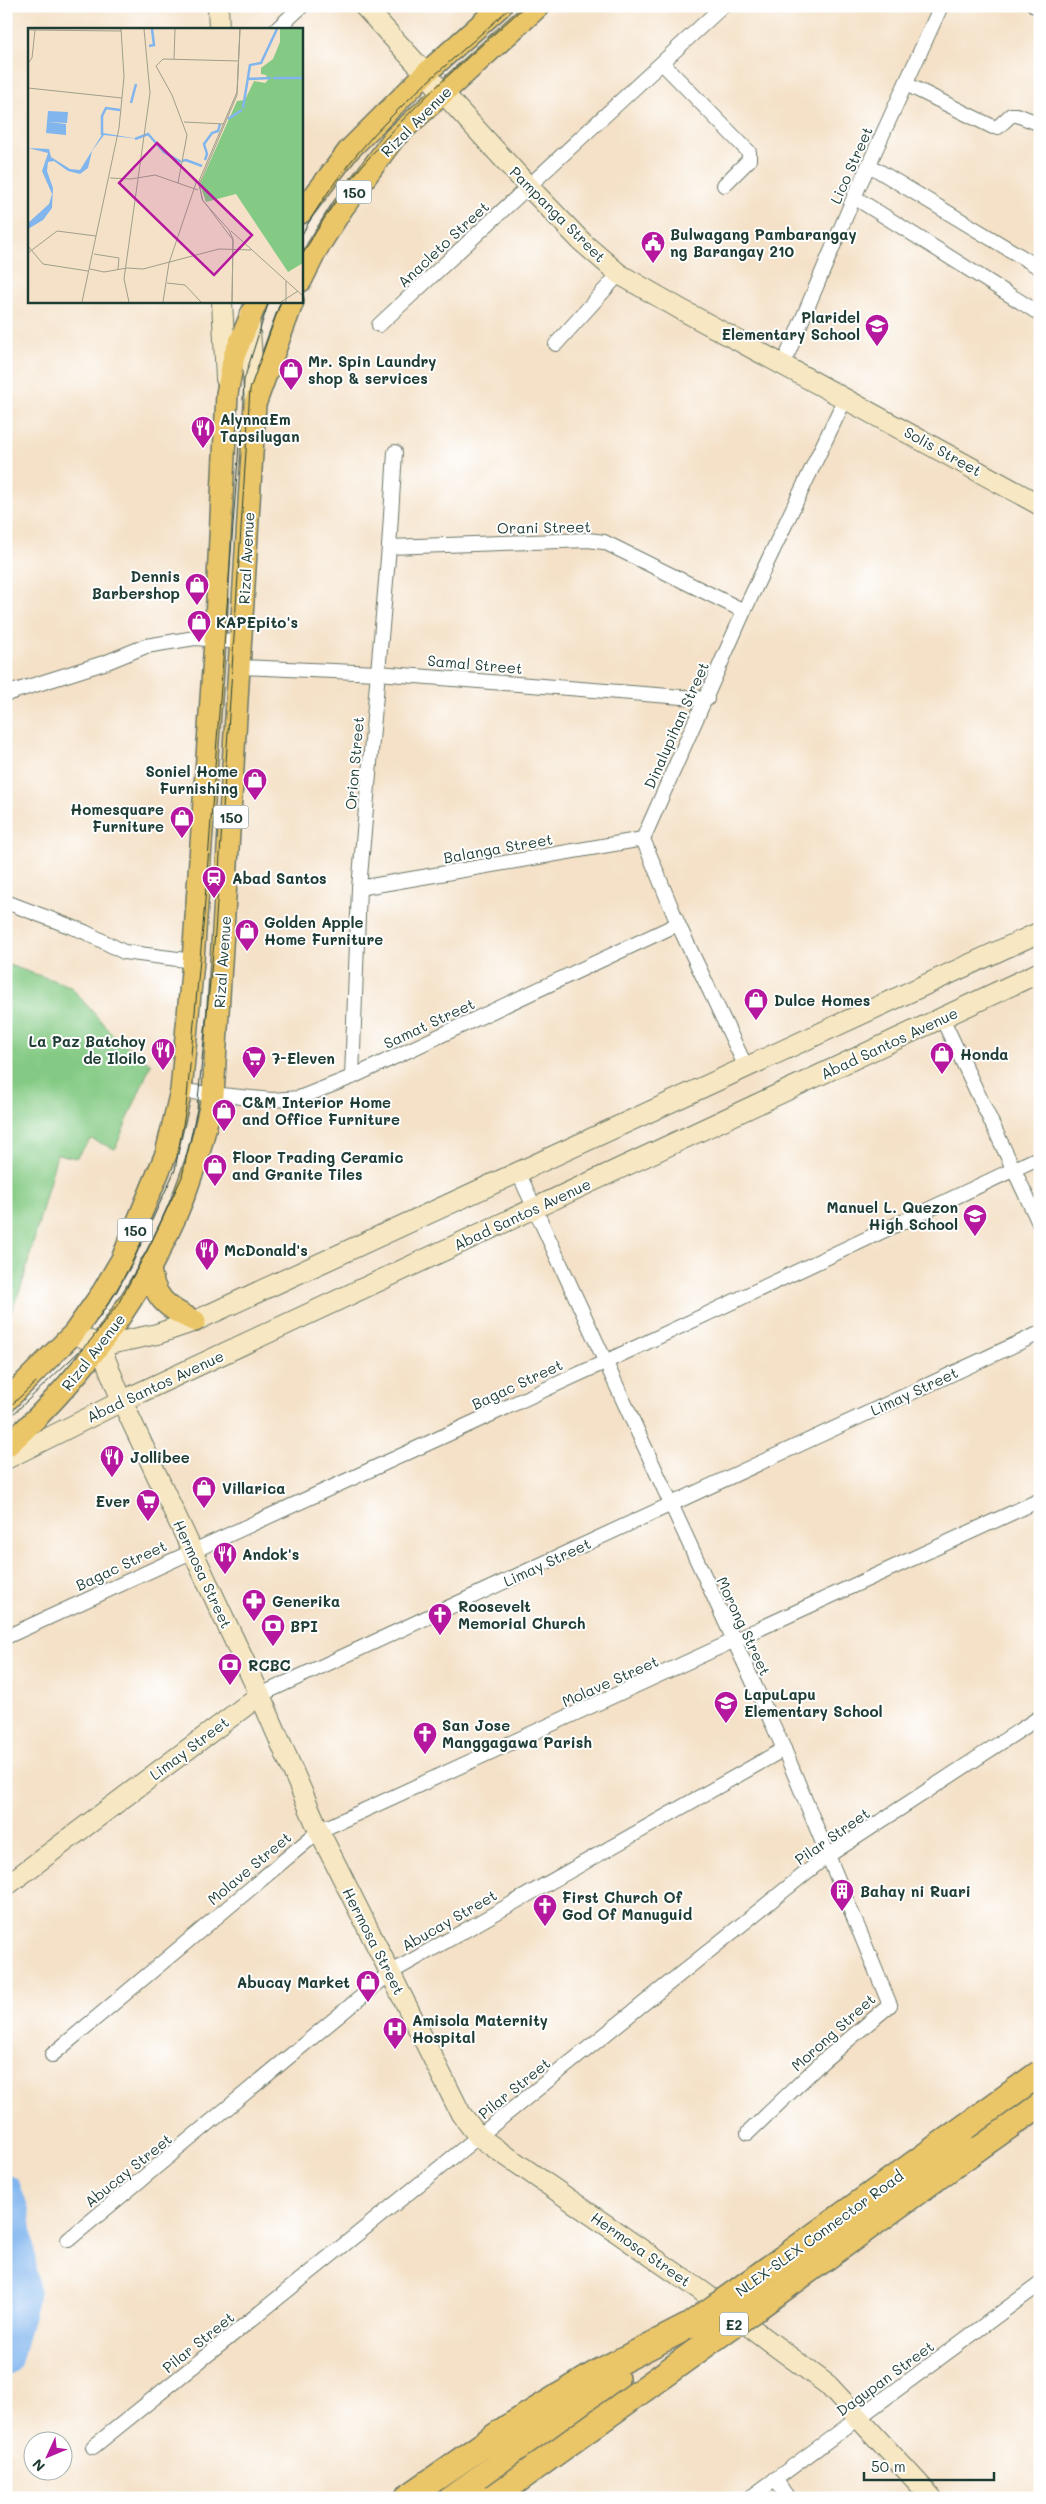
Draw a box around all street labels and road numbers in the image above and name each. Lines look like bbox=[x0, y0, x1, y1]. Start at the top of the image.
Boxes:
street label: Rizal Avenue bbox=[376, 81, 456, 161]
street label: Lico Street bbox=[825, 123, 877, 207]
street label: Pampanga Street bbox=[506, 162, 610, 266]
road number: 150 bbox=[336, 180, 372, 203]
street label: Anacleto Street bbox=[393, 196, 493, 292]
street label: Solis Street bbox=[901, 422, 985, 480]
street label: Rizal Avenue bbox=[234, 511, 258, 605]
street label: Orani Street bbox=[497, 516, 591, 538]
street label: Samal Street bbox=[427, 650, 523, 678]
street label: Dinalupihan Street bbox=[639, 658, 713, 792]
street label: Orion Street bbox=[340, 715, 368, 811]
road number: 150 bbox=[214, 806, 248, 829]
street label: Balanga Street bbox=[442, 829, 554, 867]
street label: Rizal Avenue bbox=[209, 915, 235, 1009]
street label: Samat Street bbox=[380, 993, 478, 1053]
street label: Abad Santos Avenue bbox=[817, 1002, 961, 1084]
street label: Abad Santos Avenue bbox=[450, 1173, 594, 1255]
road number: 150 bbox=[118, 1218, 152, 1242]
street label: Rizal Avenue bbox=[57, 1309, 129, 1395]
street label: Abad Santos Avenue bbox=[83, 1345, 227, 1427]
street label: Bagac Street bbox=[468, 1354, 566, 1414]
street label: Limay Street bbox=[867, 1362, 961, 1420]
street label: Hermosa Street bbox=[169, 1517, 237, 1631]
street label: Limay Street bbox=[500, 1533, 594, 1591]
street label: Bagac Street bbox=[72, 1535, 170, 1595]
street label: Morong Street bbox=[712, 1573, 776, 1679]
street label: Molave Street bbox=[559, 1651, 661, 1711]
street label: Limay Street bbox=[145, 1712, 233, 1784]
street label: Pilar Street bbox=[791, 1803, 873, 1869]
street label: Molave Street bbox=[203, 1827, 295, 1909]
street label: Hermosa Street bbox=[338, 1884, 410, 1998]
street label: Abucay Street bbox=[398, 1885, 500, 1955]
street label: Morong Street bbox=[787, 1989, 879, 2075]
street label: Pilar Street bbox=[474, 2053, 554, 2123]
street label: Abucay Street bbox=[80, 2129, 176, 2211]
street label: NLEX-SLEX Connector Road bbox=[731, 2165, 907, 2301]
street label: Hermosa Street bbox=[587, 2207, 695, 2291]
street label: Pilar Street bbox=[158, 2307, 238, 2377]
road number: E2 bbox=[720, 2312, 748, 2336]
street label: Dagupan Street bbox=[832, 2336, 938, 2420]

